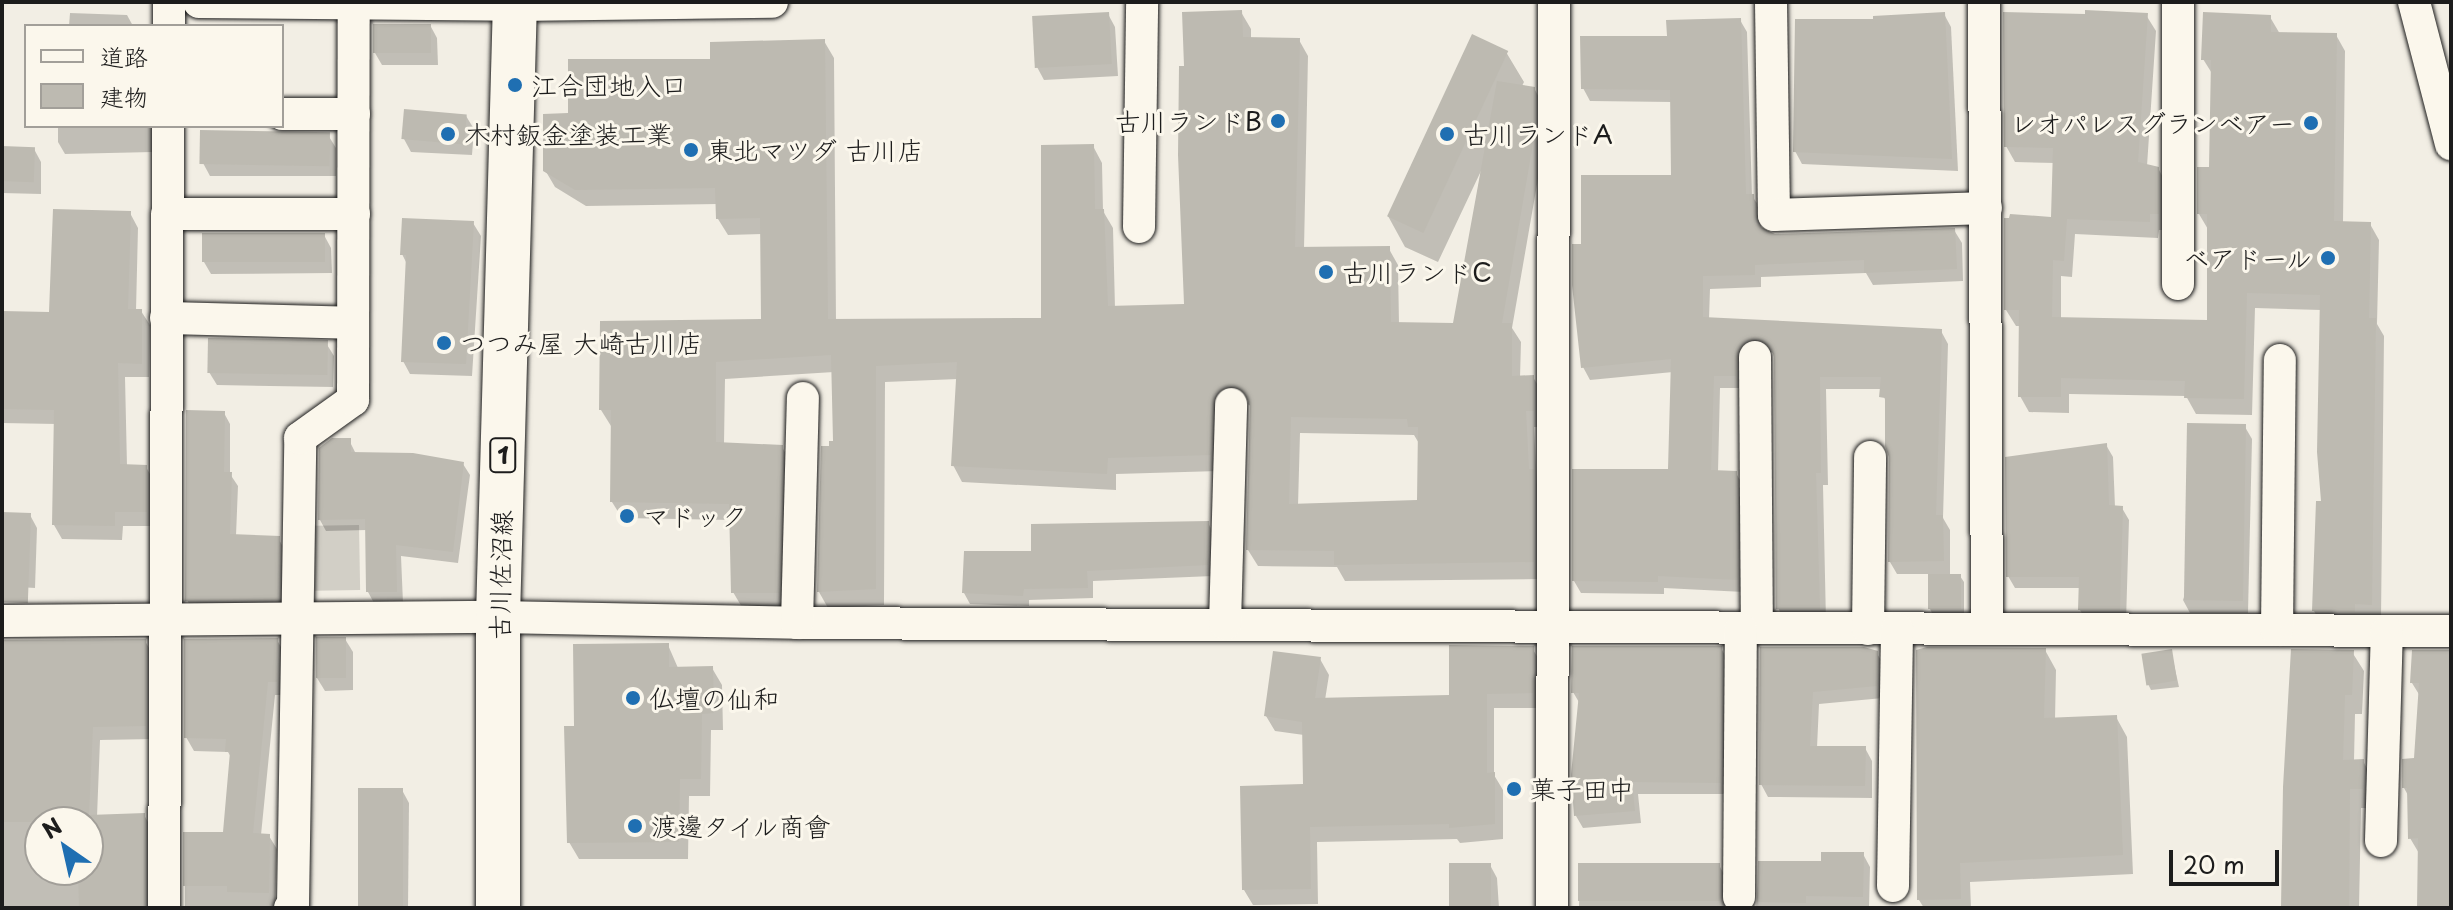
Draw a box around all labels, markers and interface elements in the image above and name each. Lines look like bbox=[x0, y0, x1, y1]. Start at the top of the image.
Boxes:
legend bbox=[24, 24, 284, 128]
text: 道路 bbox=[100, 38, 148, 74]
place label: 江合団地入口 bbox=[531, 69, 687, 101]
marker: 江合団地入口 bbox=[506, 76, 524, 94]
text: 建物 bbox=[100, 78, 148, 114]
place label: 古川ランドB bbox=[1115, 105, 1262, 137]
place label: レオパレスグランベアー bbox=[2010, 107, 2295, 139]
marker: 古川ランドB bbox=[1269, 112, 1287, 130]
marker: レオパレスグランベアー bbox=[2302, 114, 2320, 132]
place label: 木村鈑金塗装工業 bbox=[464, 118, 672, 150]
place label: 古川ランドA bbox=[1463, 118, 1613, 150]
marker: 木村鈑金塗装工業 bbox=[439, 125, 457, 143]
marker: 古川ランドA bbox=[1438, 125, 1456, 143]
place label: 東北マツダ 古川店 bbox=[707, 134, 923, 166]
marker: 東北マツダ 古川店 bbox=[682, 141, 700, 159]
place label: ベアドール bbox=[2182, 242, 2312, 274]
marker: ベアドール bbox=[2319, 249, 2337, 267]
place label: 古川ランドC bbox=[1342, 256, 1492, 288]
marker: 古川ランドC bbox=[1317, 263, 1335, 281]
place label: つつみ屋 大崎古川店 bbox=[460, 327, 702, 359]
marker: つつみ屋 大崎古川店 bbox=[435, 334, 453, 352]
road number: 1 bbox=[489, 435, 517, 475]
place label: マドック bbox=[643, 500, 747, 532]
marker: マドック bbox=[618, 507, 636, 525]
street label: 古川佐沼線 bbox=[483, 510, 517, 640]
place label: 仏壇の仙和 bbox=[649, 682, 779, 714]
marker: 仏壇の仙和 bbox=[624, 689, 642, 707]
place label: 菓子田中 bbox=[1530, 773, 1634, 805]
marker: 菓子田中 bbox=[1505, 780, 1523, 798]
north arrow bbox=[24, 806, 104, 886]
text: N bbox=[35, 809, 68, 846]
place label: 渡邊タイル商會 bbox=[651, 810, 833, 842]
marker: 渡邊タイル商會 bbox=[626, 817, 644, 835]
scale bar bbox=[2173, 834, 2283, 884]
text: 20 m bbox=[2183, 846, 2245, 882]

